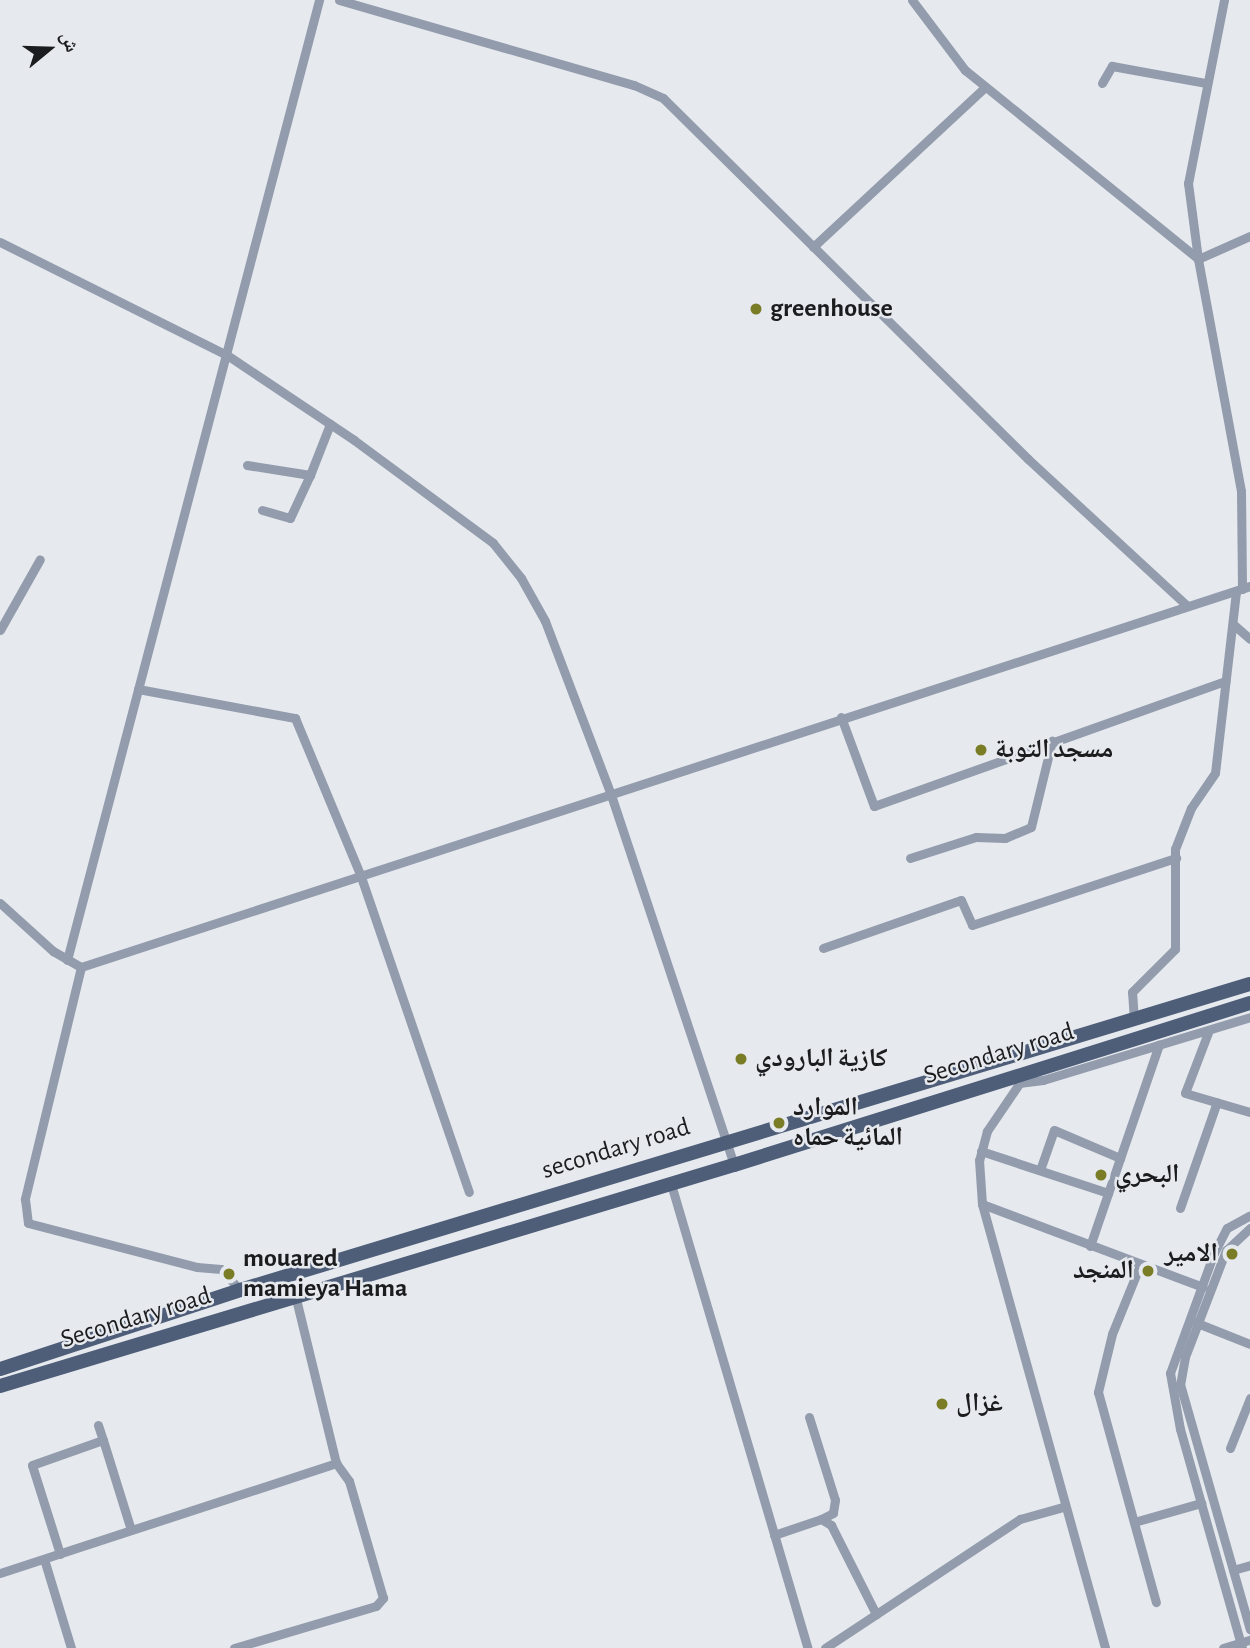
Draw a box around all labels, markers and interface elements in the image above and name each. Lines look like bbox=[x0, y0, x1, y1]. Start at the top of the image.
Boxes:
north arrow bbox=[14, 14, 84, 84]
text: ش bbox=[57, 29, 82, 55]
place label: greenhouse bbox=[770, 293, 893, 325]
marker: greenhouse bbox=[748, 301, 764, 317]
place label: مسجد التوبة bbox=[995, 734, 1113, 766]
marker: مسجد التوبة bbox=[973, 742, 989, 758]
street label: Secondary road bbox=[920, 1016, 1078, 1092]
place label: كازية البارودي bbox=[755, 1043, 887, 1075]
marker: كازية البارودي bbox=[733, 1051, 749, 1067]
place label: الموارد المائية حماه bbox=[793, 1092, 903, 1154]
street label: secondary road bbox=[538, 1112, 694, 1186]
marker: الموارد المائية حماه bbox=[771, 1115, 787, 1131]
place label: البحري bbox=[1115, 1159, 1180, 1191]
marker: البحري bbox=[1093, 1167, 1109, 1183]
place label: الامير bbox=[1164, 1238, 1218, 1270]
place label: mouared mamieya Hama bbox=[243, 1243, 408, 1304]
marker: الامير bbox=[1224, 1246, 1240, 1262]
place label: المنجد bbox=[1073, 1255, 1134, 1287]
marker: المنجد bbox=[1140, 1263, 1156, 1279]
marker: mouared mamieya Hama bbox=[221, 1266, 237, 1282]
street label: Secondary road bbox=[57, 1280, 215, 1356]
place label: غزال bbox=[956, 1388, 1003, 1420]
marker: غزال bbox=[934, 1396, 950, 1412]

